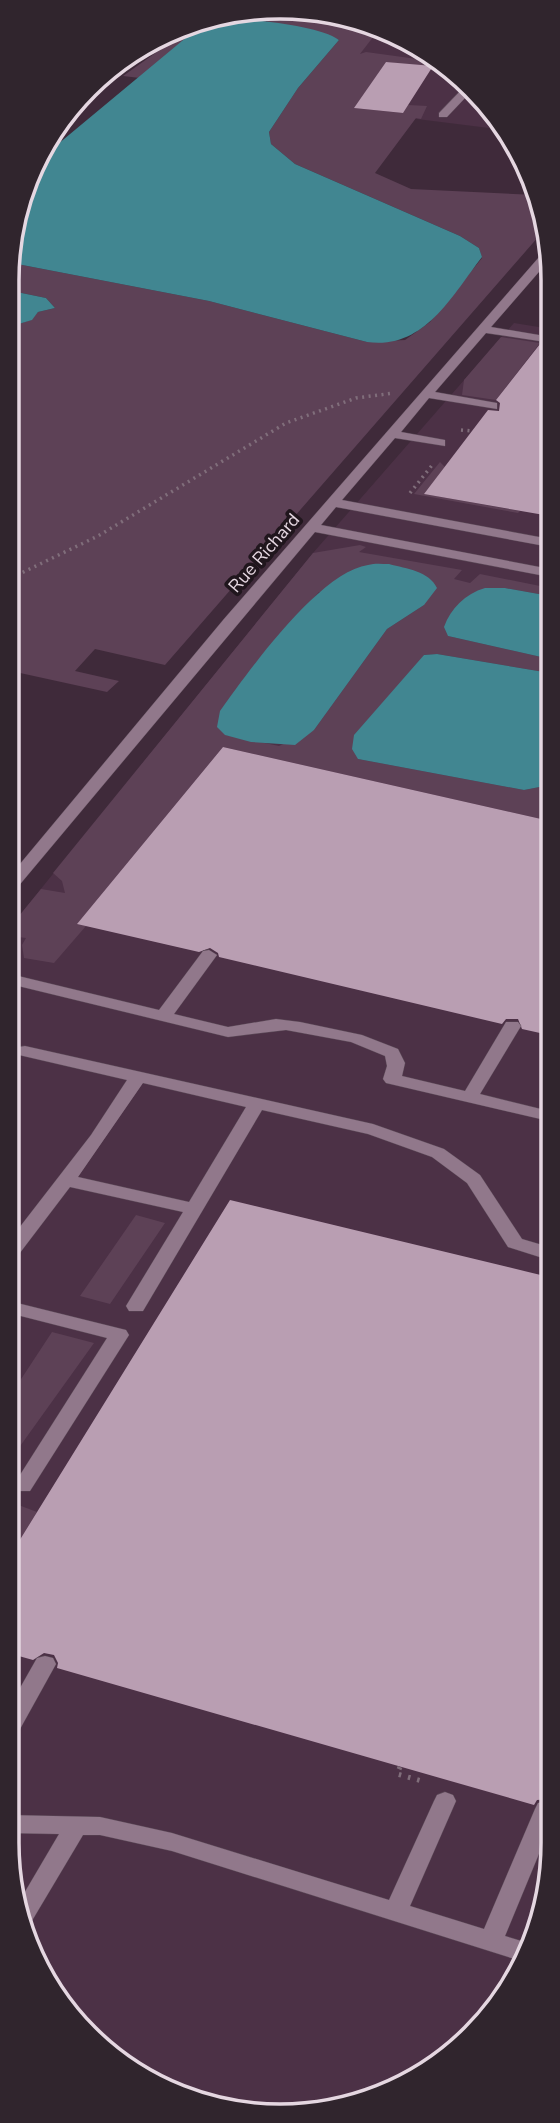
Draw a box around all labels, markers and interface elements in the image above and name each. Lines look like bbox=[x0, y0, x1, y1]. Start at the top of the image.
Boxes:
street label: Rue Richard bbox=[223, 508, 305, 598]

